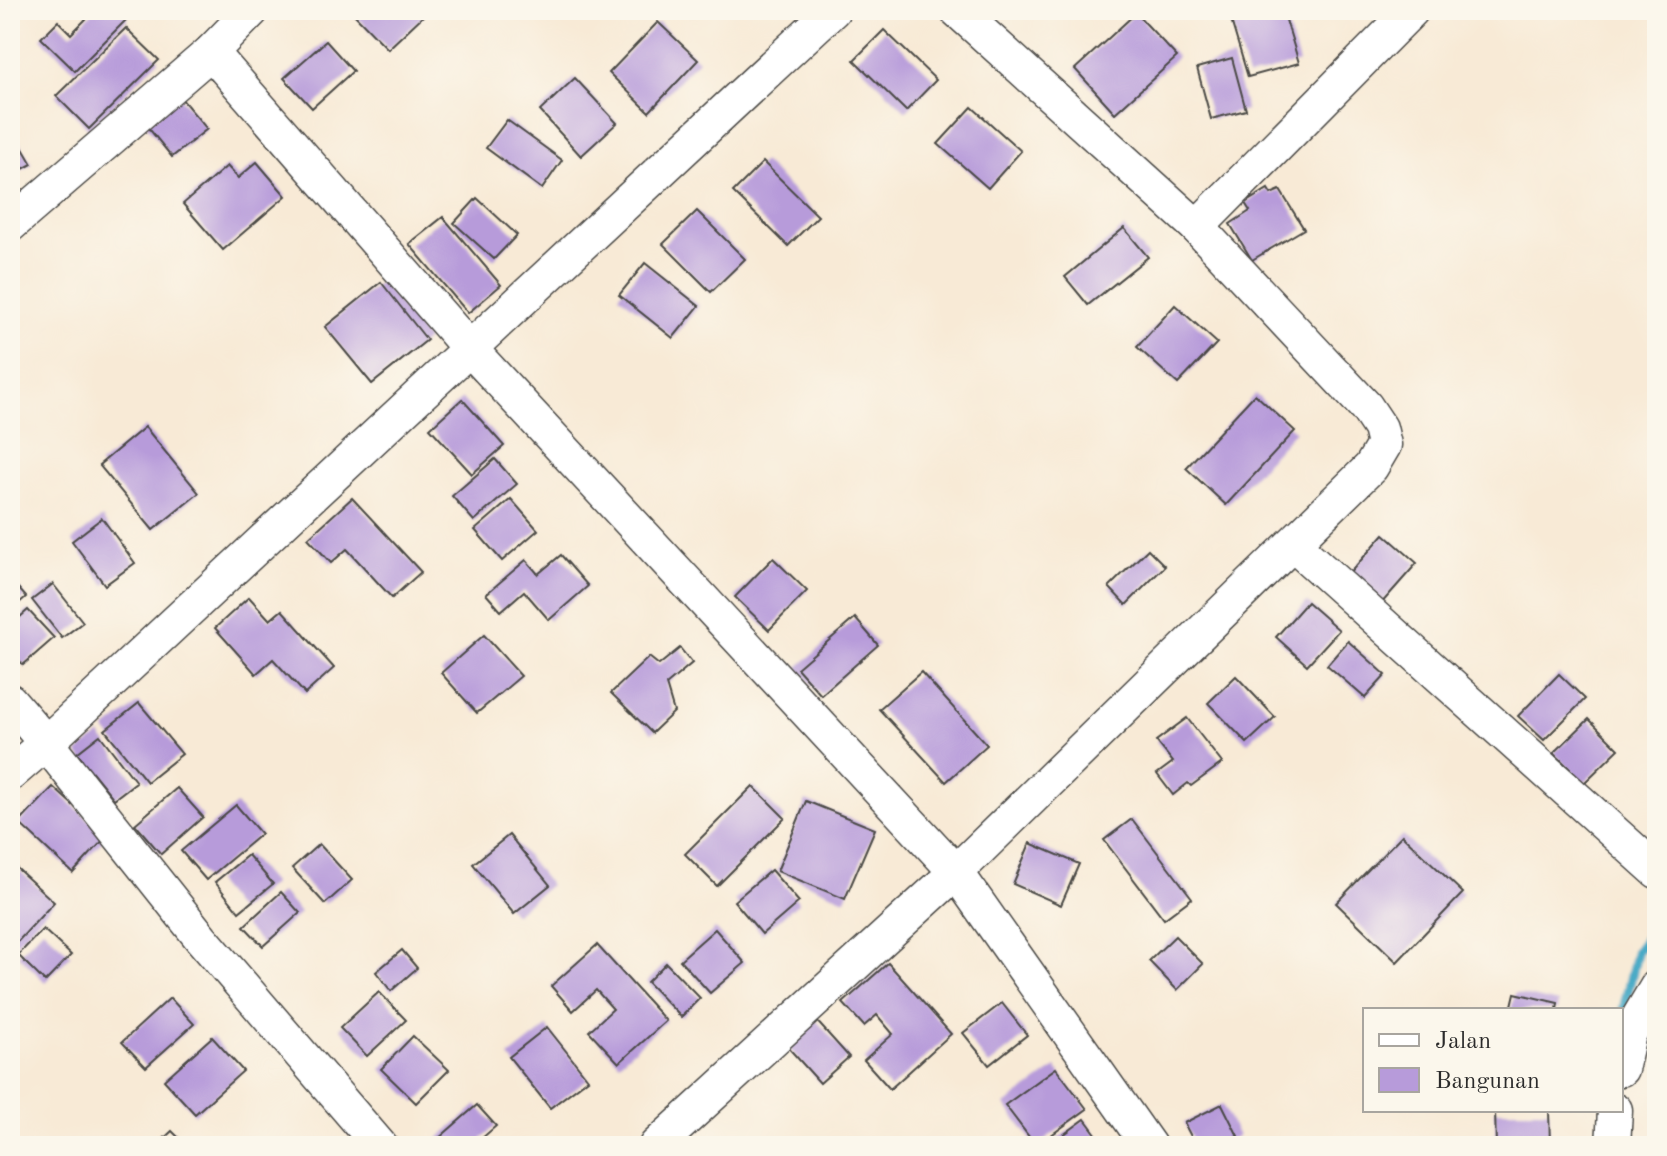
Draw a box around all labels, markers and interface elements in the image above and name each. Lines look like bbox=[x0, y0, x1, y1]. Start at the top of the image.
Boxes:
legend bbox=[1363, 1008, 1623, 1112]
text: Jalan bbox=[1435, 1030, 1491, 1054]
text: Bangunan bbox=[1435, 1070, 1540, 1094]

